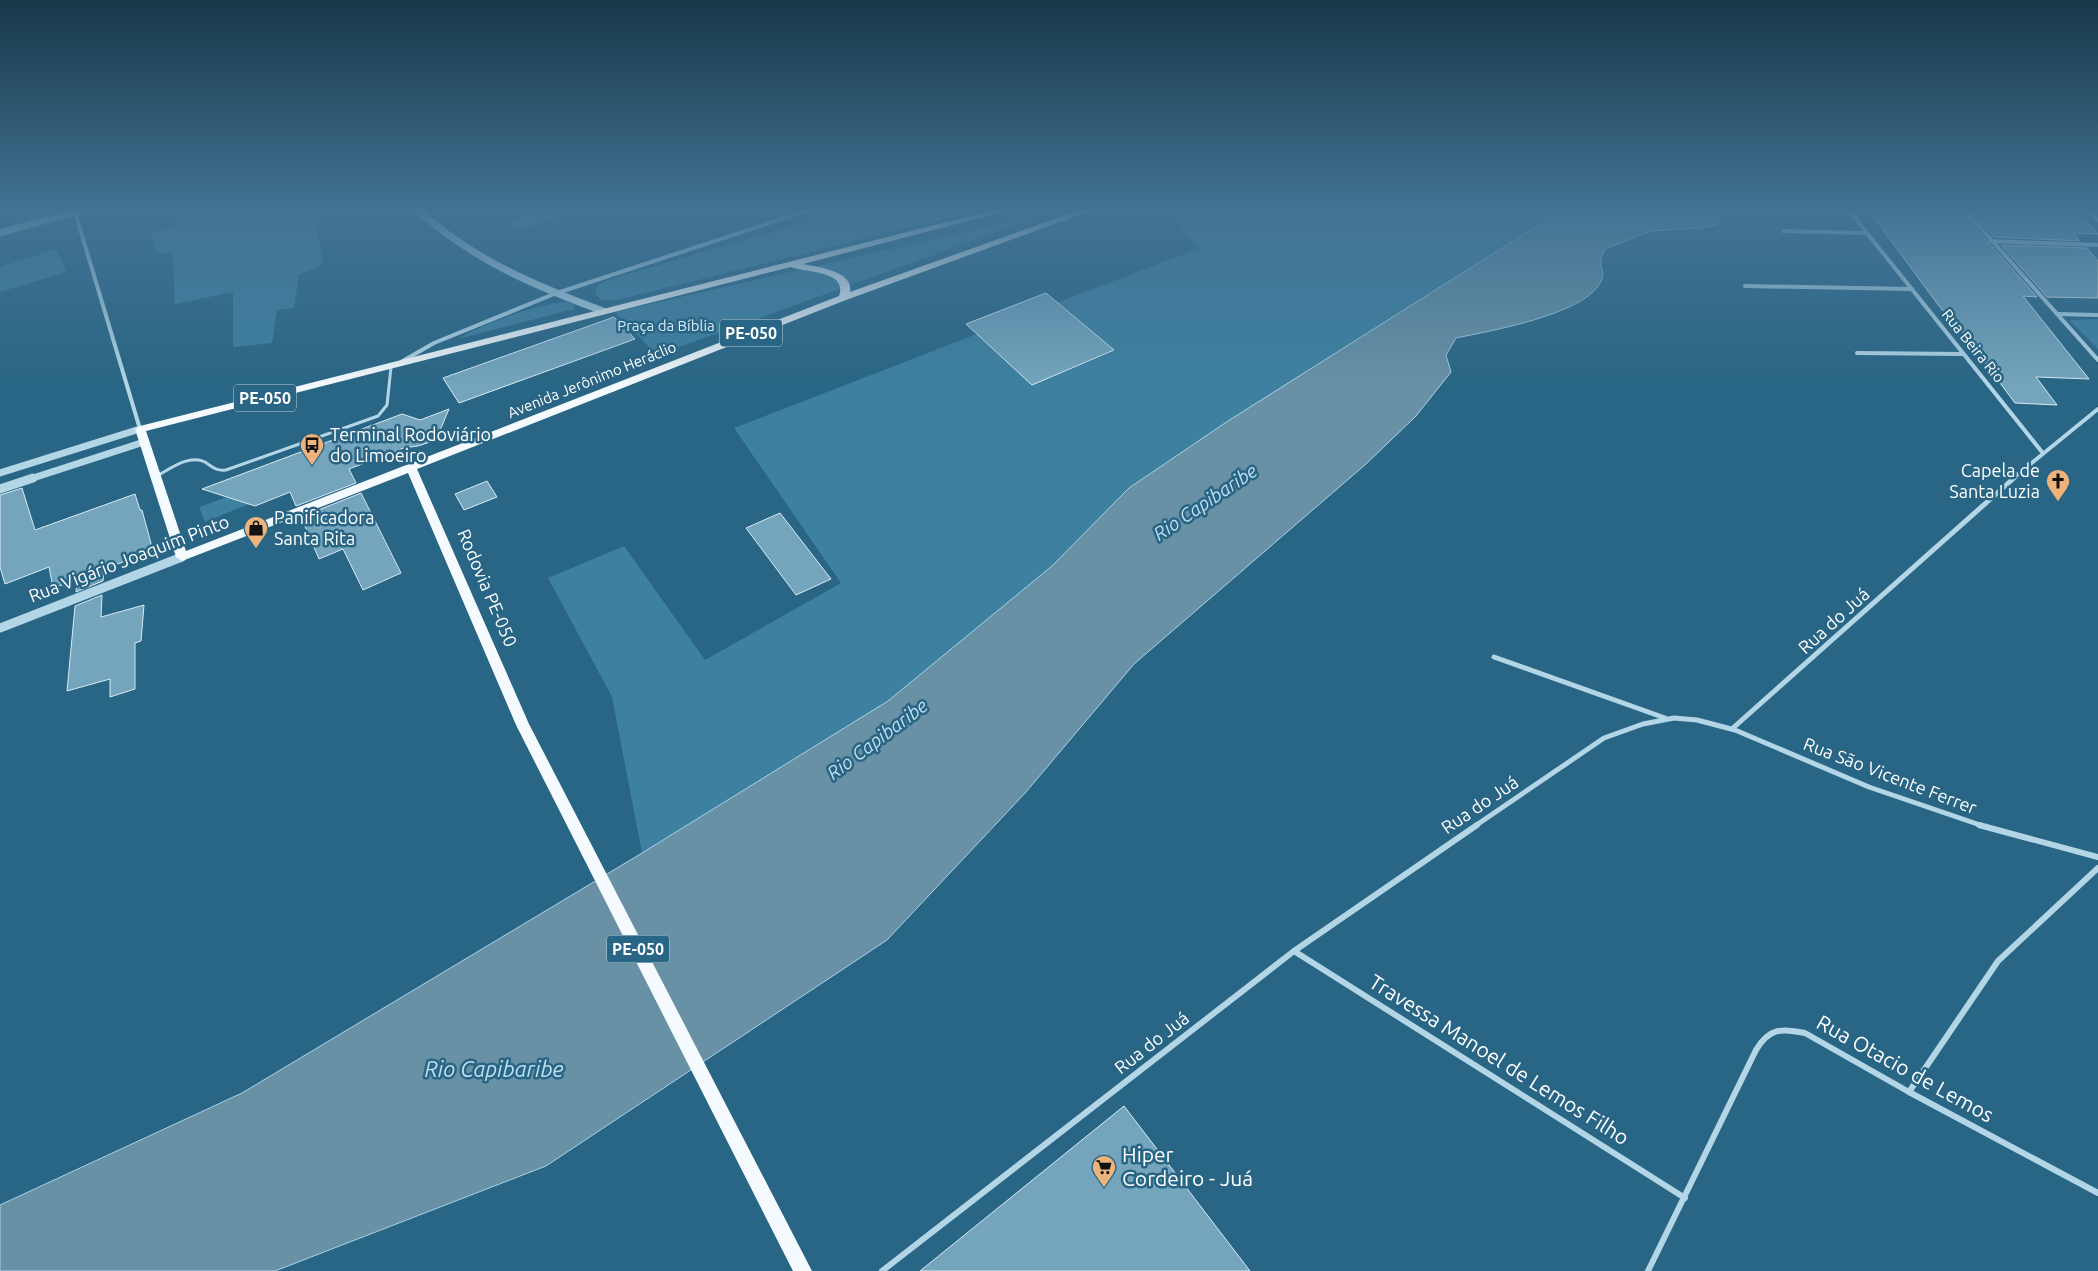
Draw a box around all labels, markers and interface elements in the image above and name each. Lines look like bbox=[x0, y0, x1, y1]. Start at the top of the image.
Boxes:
street label: Rua Beira Rio bbox=[1939, 306, 2008, 386]
park label: Praça da Bíblia bbox=[617, 317, 715, 334]
road number: PE-050 bbox=[720, 319, 782, 346]
street label: Avenida Jerônimo Heráclio bbox=[505, 338, 679, 421]
road number: PE-050 bbox=[234, 384, 296, 412]
place label: Terminal Rodoviário do Limoeiro bbox=[330, 424, 491, 465]
bus stop icon: Terminal Rodoviário do Limoeiro bbox=[299, 432, 325, 466]
water label: Rio Capibaribe bbox=[1149, 459, 1261, 545]
place label: Capela de Santa Luzia bbox=[1949, 460, 2040, 501]
church icon: Capela de Santa Luzia bbox=[2045, 468, 2071, 502]
place label: Panificadora Santa Rita bbox=[274, 507, 374, 548]
street label: Rua Vigário Joaquim Pinto bbox=[26, 511, 232, 606]
shop icon: Panificadora Santa Rita bbox=[243, 515, 269, 549]
street label: Rodovia PE-050 bbox=[454, 526, 522, 649]
street label: Rua do Juá bbox=[1794, 583, 1873, 657]
water label: Rio Capibaribe bbox=[822, 694, 932, 784]
street label: Rua São Vicente Ferrer bbox=[1801, 733, 1980, 817]
street label: Rua do Juá bbox=[1437, 771, 1522, 837]
road number: PE-050 bbox=[607, 936, 669, 962]
street label: Travessa Manoel de Lemos Filho bbox=[1365, 969, 1634, 1149]
street label: Rua do Juá bbox=[1110, 1007, 1192, 1077]
street label: Rua Otacio de Lemos bbox=[1813, 1010, 1998, 1127]
water label: Rio Capibaribe bbox=[424, 1056, 564, 1081]
place label: Hiper Cordeiro - Juá bbox=[1122, 1142, 1253, 1190]
supermarket icon: Hiper Cordeiro - Juá bbox=[1091, 1154, 1117, 1188]

